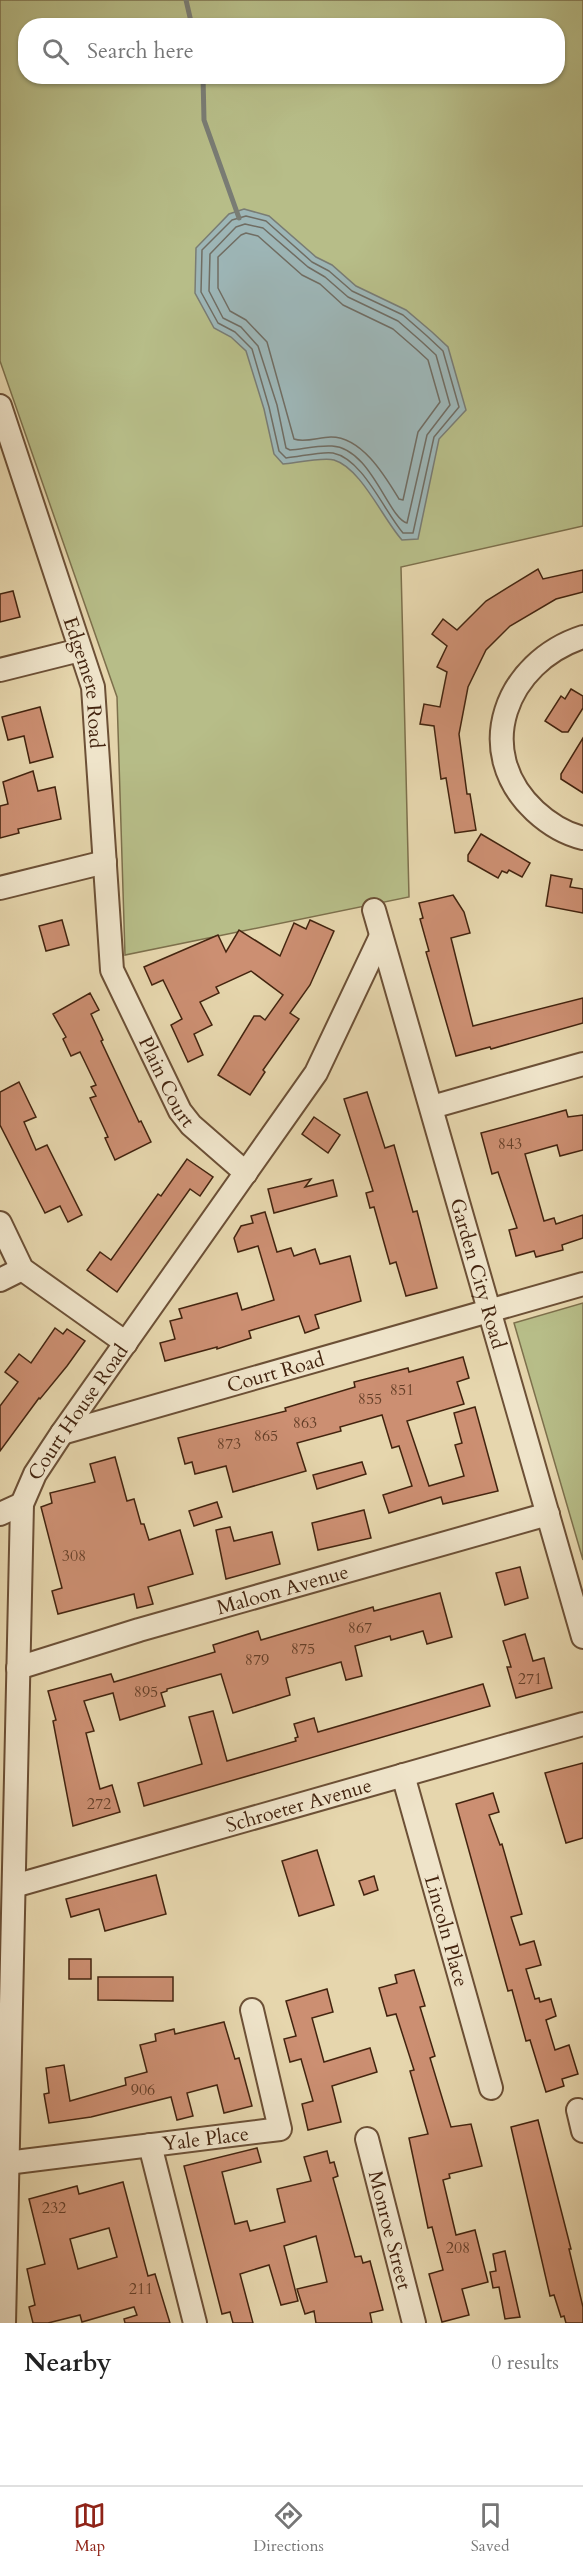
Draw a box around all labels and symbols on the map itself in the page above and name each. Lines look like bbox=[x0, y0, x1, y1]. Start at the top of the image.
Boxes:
street label: Edgemere Road bbox=[57, 613, 110, 750]
street label: Plain Court bbox=[132, 1032, 201, 1134]
house number: 843 bbox=[498, 1133, 522, 1155]
street label: Garden City Road bbox=[444, 1195, 513, 1352]
street label: Court House Road bbox=[22, 1339, 135, 1486]
street label: Court Road bbox=[224, 1346, 328, 1399]
house number: 851 bbox=[390, 1379, 414, 1401]
house number: 855 bbox=[358, 1388, 382, 1410]
house number: 863 bbox=[293, 1412, 317, 1434]
house number: 865 bbox=[254, 1425, 278, 1447]
house number: 873 bbox=[217, 1433, 241, 1455]
house number: 308 bbox=[62, 1545, 86, 1567]
street label: Maloon Avenue bbox=[214, 1558, 352, 1621]
house number: 867 bbox=[348, 1617, 372, 1639]
house number: 875 bbox=[291, 1638, 315, 1660]
house number: 879 bbox=[245, 1649, 269, 1671]
house number: 271 bbox=[518, 1668, 542, 1690]
house number: 895 bbox=[134, 1681, 158, 1703]
street label: Schroeter Avenue bbox=[223, 1772, 375, 1839]
house number: 272 bbox=[87, 1793, 111, 1815]
street label: Lincoln Place bbox=[418, 1872, 475, 1990]
house number: 906 bbox=[131, 2079, 155, 2101]
street label: Yale Place bbox=[161, 2120, 250, 2158]
street label: Monroe Street bbox=[362, 2168, 418, 2293]
house number: 232 bbox=[42, 2197, 66, 2219]
house number: 208 bbox=[446, 2237, 470, 2259]
house number: 211 bbox=[129, 2278, 153, 2300]

